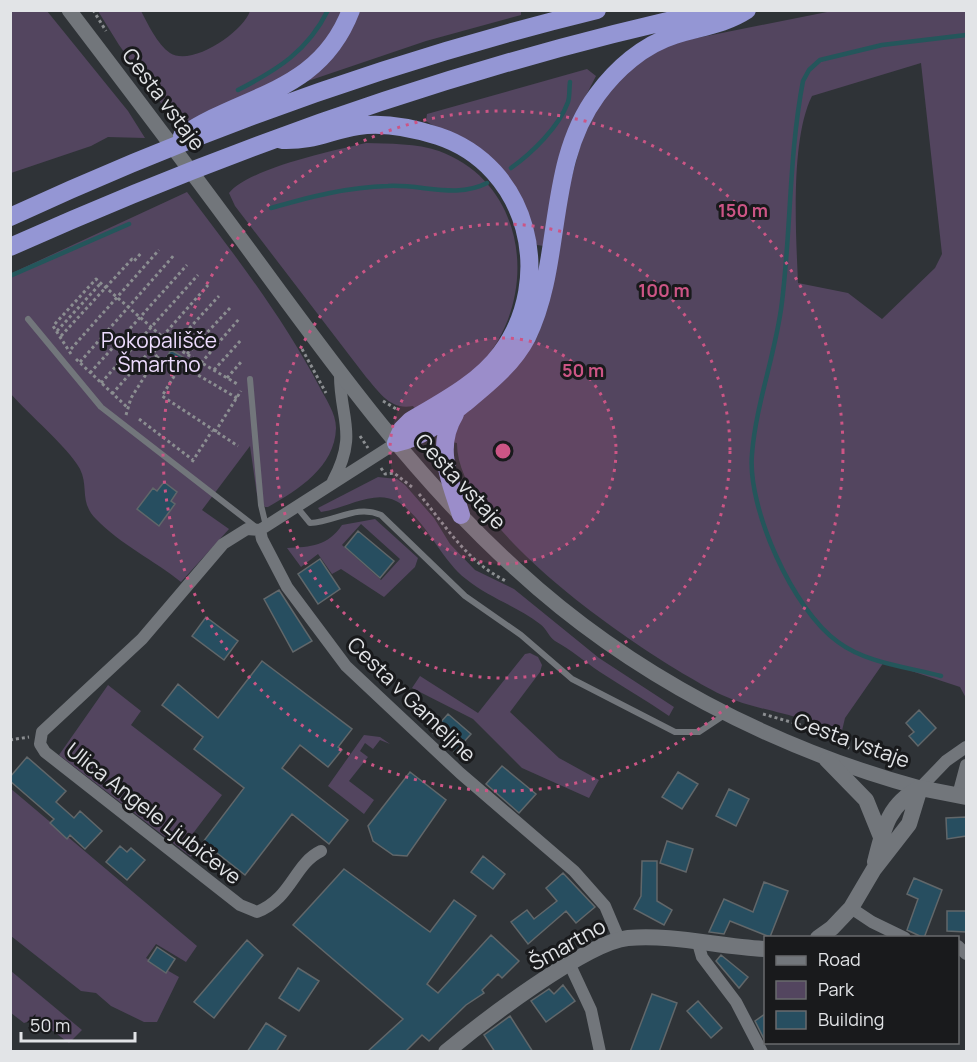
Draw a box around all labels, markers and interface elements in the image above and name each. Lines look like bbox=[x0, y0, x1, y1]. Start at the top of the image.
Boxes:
street label: Cesta vstaje bbox=[116, 42, 212, 156]
text: 150 m bbox=[718, 198, 768, 222]
text: 100 m bbox=[638, 278, 690, 302]
park label: Pokopališče Šmartno bbox=[101, 326, 217, 378]
text: 50 m bbox=[562, 358, 604, 382]
street label: Cesta vstaje bbox=[409, 427, 513, 535]
centre of rings bbox=[493, 441, 513, 461]
street label: Cesta v Gameljne bbox=[342, 630, 482, 768]
street label: Cesta vstaje bbox=[790, 706, 914, 774]
street label: Ulica Angele Ljubičeve bbox=[61, 736, 247, 890]
street label: Šmartno bbox=[524, 912, 610, 976]
legend bbox=[764, 936, 959, 1044]
text: Road bbox=[818, 947, 861, 971]
text: Park bbox=[818, 977, 855, 1001]
scale bar bbox=[21, 1005, 135, 1043]
text: Building bbox=[818, 1007, 884, 1031]
text: 50 m bbox=[30, 1013, 70, 1037]

